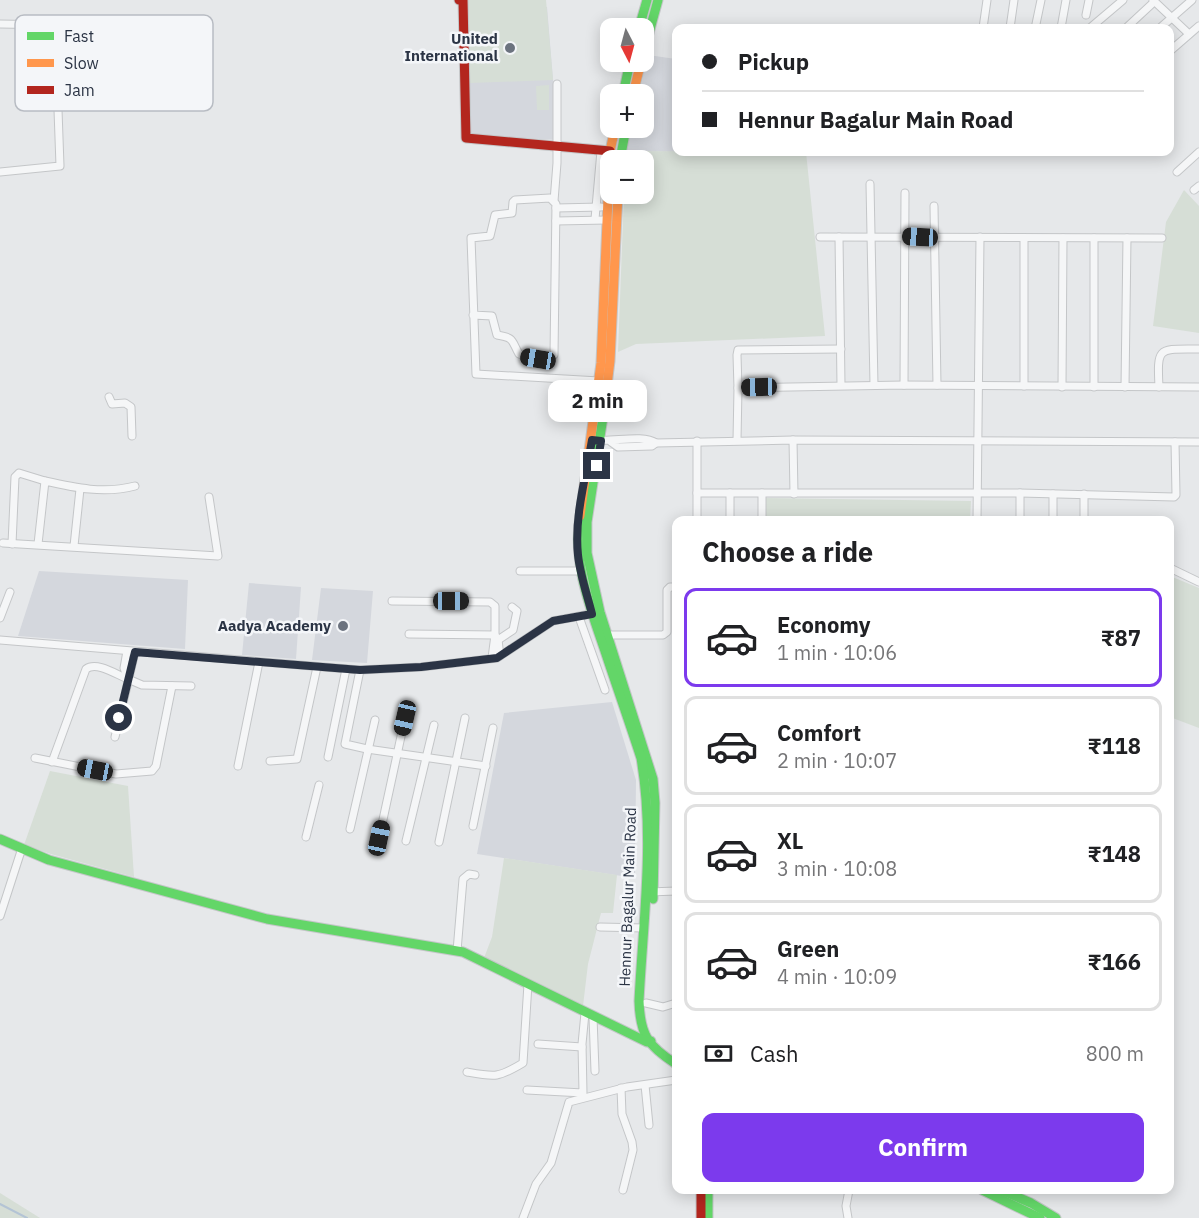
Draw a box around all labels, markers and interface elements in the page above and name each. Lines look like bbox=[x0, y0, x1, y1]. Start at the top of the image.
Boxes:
legend bbox=[15, 15, 213, 111]
north arrow bbox=[600, 18, 654, 72]
map controls bbox=[600, 18, 654, 204]
text: Fast bbox=[64, 26, 94, 46]
place label: United International bbox=[405, 29, 498, 65]
marker: United International bbox=[503, 41, 517, 55]
text: Pickup bbox=[738, 47, 809, 76]
text: Slow bbox=[64, 53, 99, 73]
text: Jam bbox=[64, 80, 95, 100]
button: + bbox=[600, 84, 654, 138]
text: Hennur Bagalur Main Road bbox=[738, 105, 1013, 134]
button: − bbox=[600, 150, 654, 204]
car bbox=[902, 227, 938, 247]
car bbox=[519, 347, 557, 371]
car bbox=[741, 378, 777, 396]
callout: 2 min bbox=[548, 379, 646, 421]
text: 2 min bbox=[571, 387, 624, 414]
route end bbox=[583, 452, 610, 479]
text: Choose a ride bbox=[702, 534, 873, 569]
car bbox=[433, 592, 469, 610]
text: Economy bbox=[777, 610, 871, 639]
icon: car bbox=[705, 611, 759, 665]
place label: Aadya Academy bbox=[218, 616, 331, 635]
marker: Aadya Academy bbox=[336, 619, 350, 633]
text: ₹87 bbox=[1101, 623, 1141, 652]
text: 1 min · 10:06 bbox=[777, 639, 897, 666]
car bbox=[392, 698, 418, 738]
route start bbox=[105, 704, 132, 731]
text: Comfort bbox=[777, 718, 861, 747]
icon: car bbox=[705, 719, 759, 773]
text: ₹118 bbox=[1088, 731, 1141, 760]
text: 2 min · 10:07 bbox=[777, 747, 897, 774]
car bbox=[76, 758, 114, 782]
street label: Hennur Bagalur Main Road bbox=[615, 807, 640, 987]
car bbox=[366, 819, 392, 857]
text: XL bbox=[777, 826, 803, 855]
icon: car bbox=[705, 827, 759, 881]
text: ₹148 bbox=[1088, 839, 1141, 868]
text: 3 min · 10:08 bbox=[777, 855, 897, 882]
text: Green bbox=[777, 934, 839, 963]
icon: car bbox=[705, 935, 759, 989]
text: ₹166 bbox=[1088, 947, 1141, 976]
text: 4 min · 10:09 bbox=[777, 963, 897, 990]
icon: cash bbox=[702, 1037, 735, 1070]
text: Cash bbox=[750, 1039, 799, 1068]
text: 800 m bbox=[1086, 1040, 1144, 1067]
button: Confirm bbox=[702, 1113, 1144, 1182]

